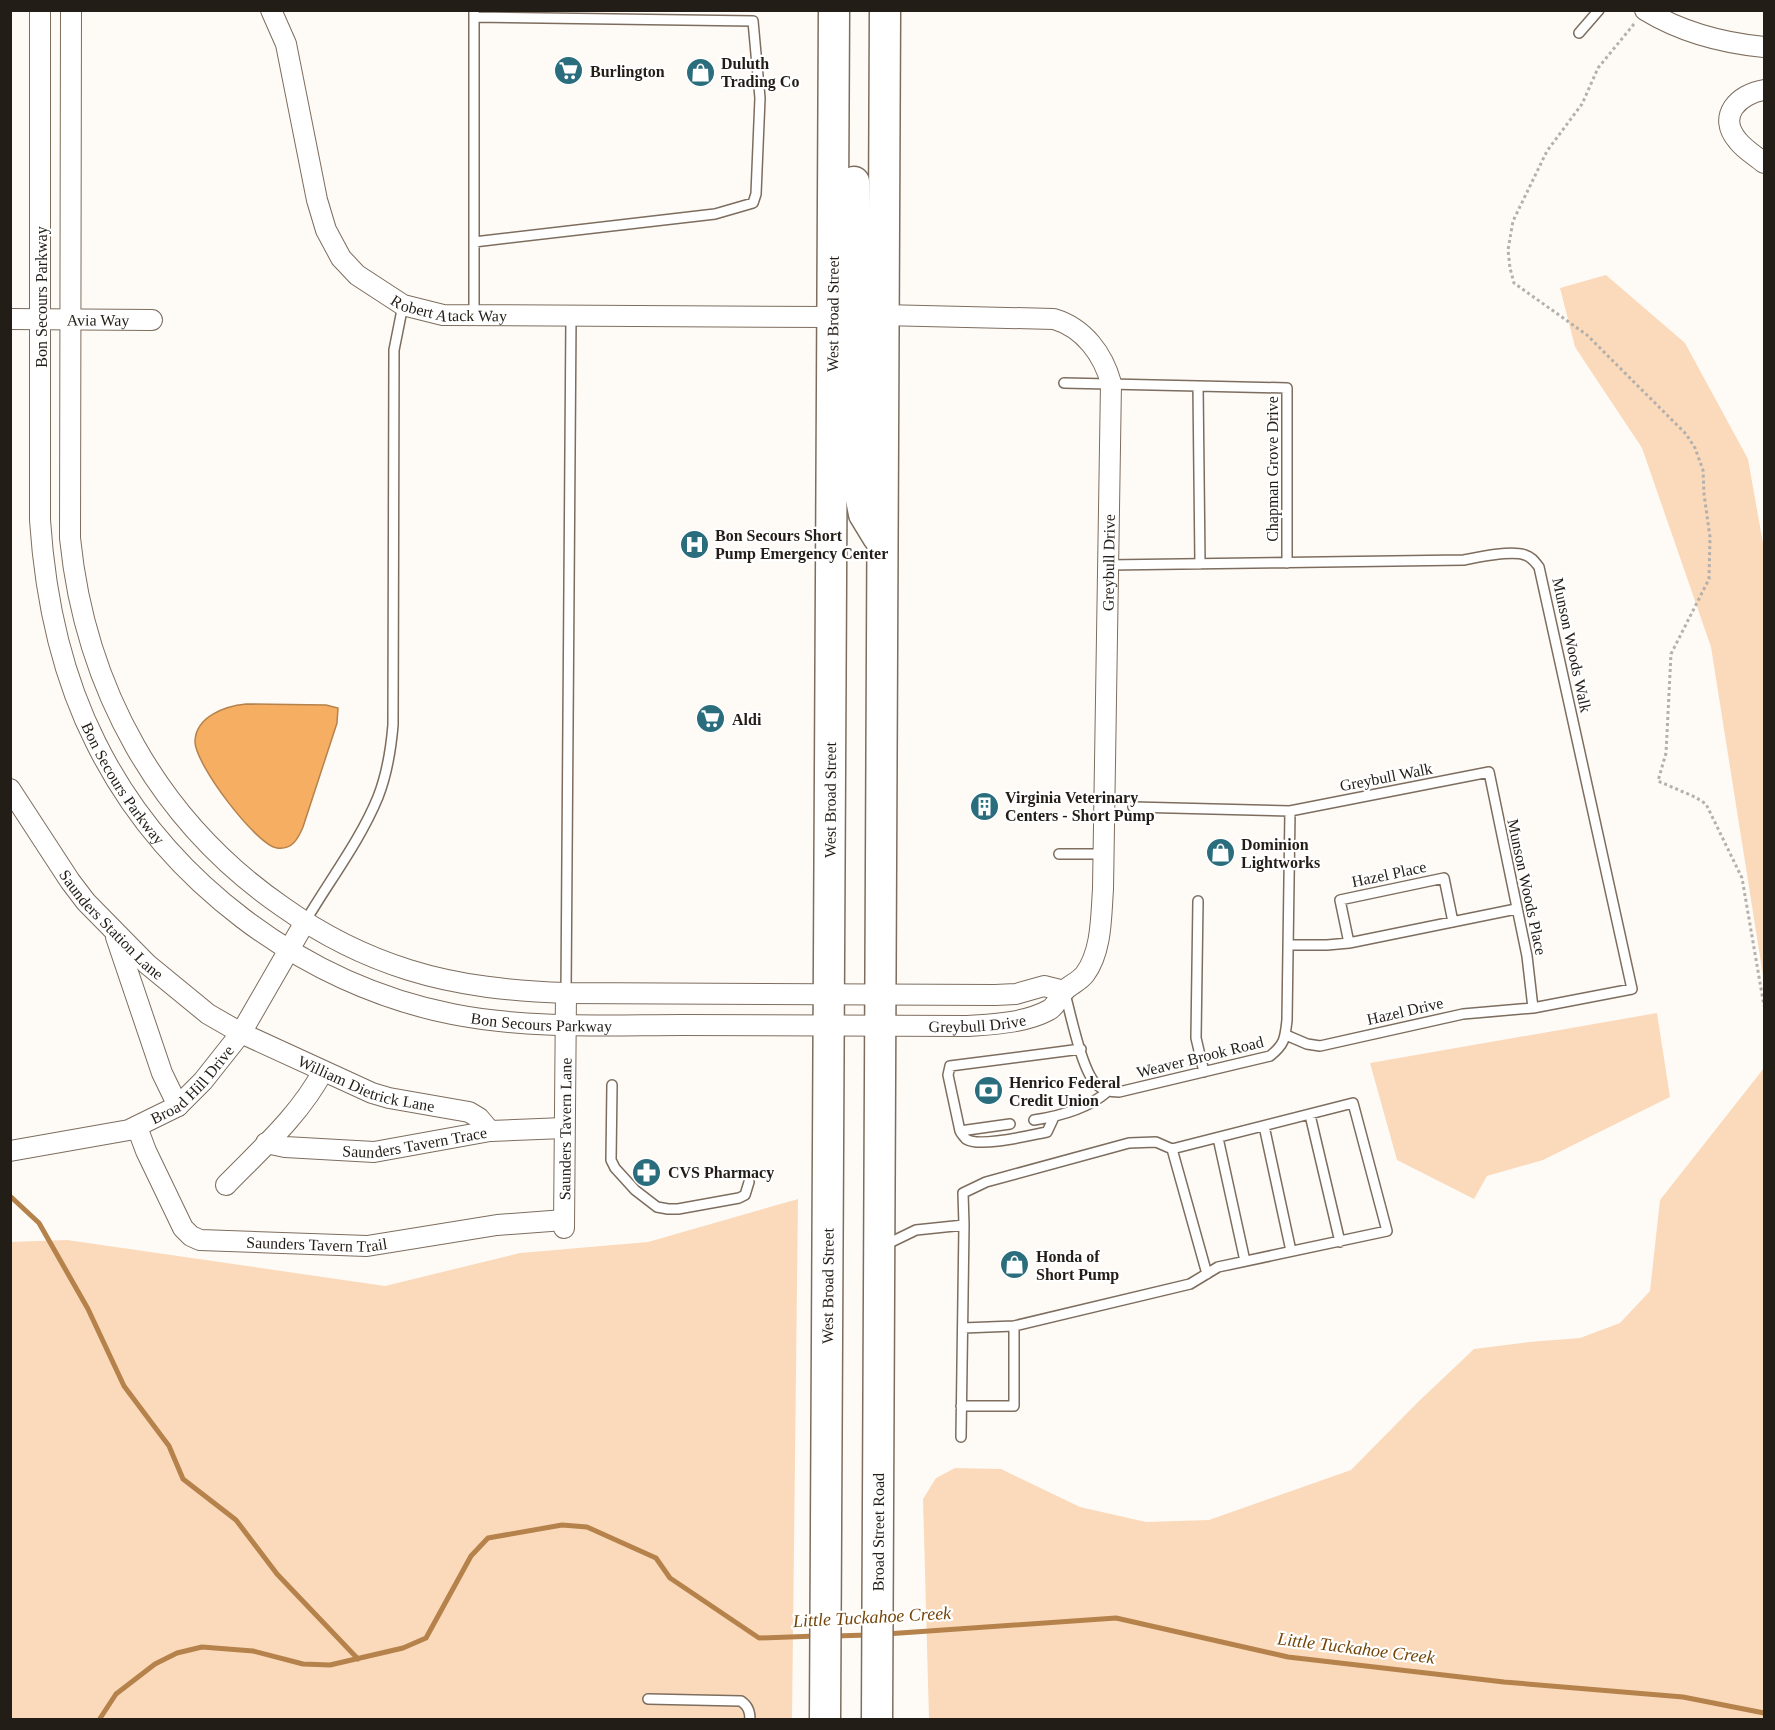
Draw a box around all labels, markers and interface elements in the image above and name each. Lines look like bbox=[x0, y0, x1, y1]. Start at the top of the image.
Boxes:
supermarket icon: Burlington bbox=[553, 55, 585, 87]
place label: Duluth Trading Co bbox=[721, 55, 799, 91]
shop icon: Duluth Trading Co bbox=[684, 56, 716, 88]
place label: Burlington bbox=[590, 63, 665, 81]
street label: Bon Secours Parkway bbox=[33, 226, 51, 368]
street label: West Broad Street bbox=[824, 255, 841, 372]
street label: Robert Atack Way bbox=[388, 291, 507, 325]
street label: Avia Way bbox=[67, 311, 129, 329]
street label: Chapman Grove Drive bbox=[1264, 396, 1282, 542]
street label: Greybull Drive bbox=[1099, 514, 1117, 611]
place label: Bon Secours Short Pump Emergency Center bbox=[715, 527, 888, 563]
hospital icon: Bon Secours Short Pump Emergency Center bbox=[678, 528, 710, 560]
street label: Munson Woods Walk bbox=[1549, 576, 1595, 714]
supermarket icon: Aldi bbox=[695, 703, 727, 735]
place label: Aldi bbox=[732, 711, 762, 728]
street label: Bon Secours Parkway bbox=[79, 719, 168, 848]
street label: West Broad Street bbox=[821, 741, 839, 858]
street label: Greybull Walk bbox=[1338, 760, 1434, 795]
place label: Virginia Veterinary Centers - Short Pump bbox=[1005, 789, 1155, 825]
building icon: Virginia Veterinary Centers - Short Pump bbox=[968, 790, 1000, 822]
street label: Munson Woods Place bbox=[1504, 817, 1550, 957]
place label: Dominion Lightworks bbox=[1241, 836, 1320, 872]
shop icon: Dominion Lightworks bbox=[1204, 837, 1236, 869]
street label: Hazel Place bbox=[1350, 858, 1428, 890]
street label: Saunders Station Lane bbox=[56, 866, 167, 983]
street label: Hazel Drive bbox=[1365, 994, 1445, 1028]
street label: Bon Secours Parkway bbox=[470, 1009, 612, 1035]
street label: Greybull Drive bbox=[929, 1011, 1027, 1035]
street label: Weaver Brook Road bbox=[1135, 1033, 1265, 1081]
street label: Broad Hill Drive bbox=[148, 1042, 237, 1127]
street label: William Dietrick Lane bbox=[295, 1052, 436, 1114]
street label: Saunders Tavern Lane bbox=[556, 1058, 574, 1200]
place label: Henrico Federal Credit Union bbox=[1009, 1074, 1121, 1109]
bank icon: Henrico Federal Credit Union bbox=[972, 1075, 1004, 1107]
street label: Saunders Tavern Trace bbox=[342, 1123, 488, 1161]
pharmacy icon: CVS Pharmacy bbox=[631, 1156, 663, 1188]
place label: CVS Pharmacy bbox=[668, 1164, 774, 1182]
street label: West Broad Street bbox=[818, 1227, 836, 1344]
street label: Saunders Tavern Trail bbox=[246, 1233, 389, 1255]
place label: Honda of Short Pump bbox=[1036, 1248, 1119, 1284]
shop icon: Honda of Short Pump bbox=[999, 1249, 1031, 1281]
street label: Broad Street Road bbox=[869, 1473, 887, 1591]
water label: Little Tuckahoe Creek bbox=[791, 1603, 953, 1631]
water label: Little Tuckahoe Creek bbox=[1275, 1628, 1437, 1668]

